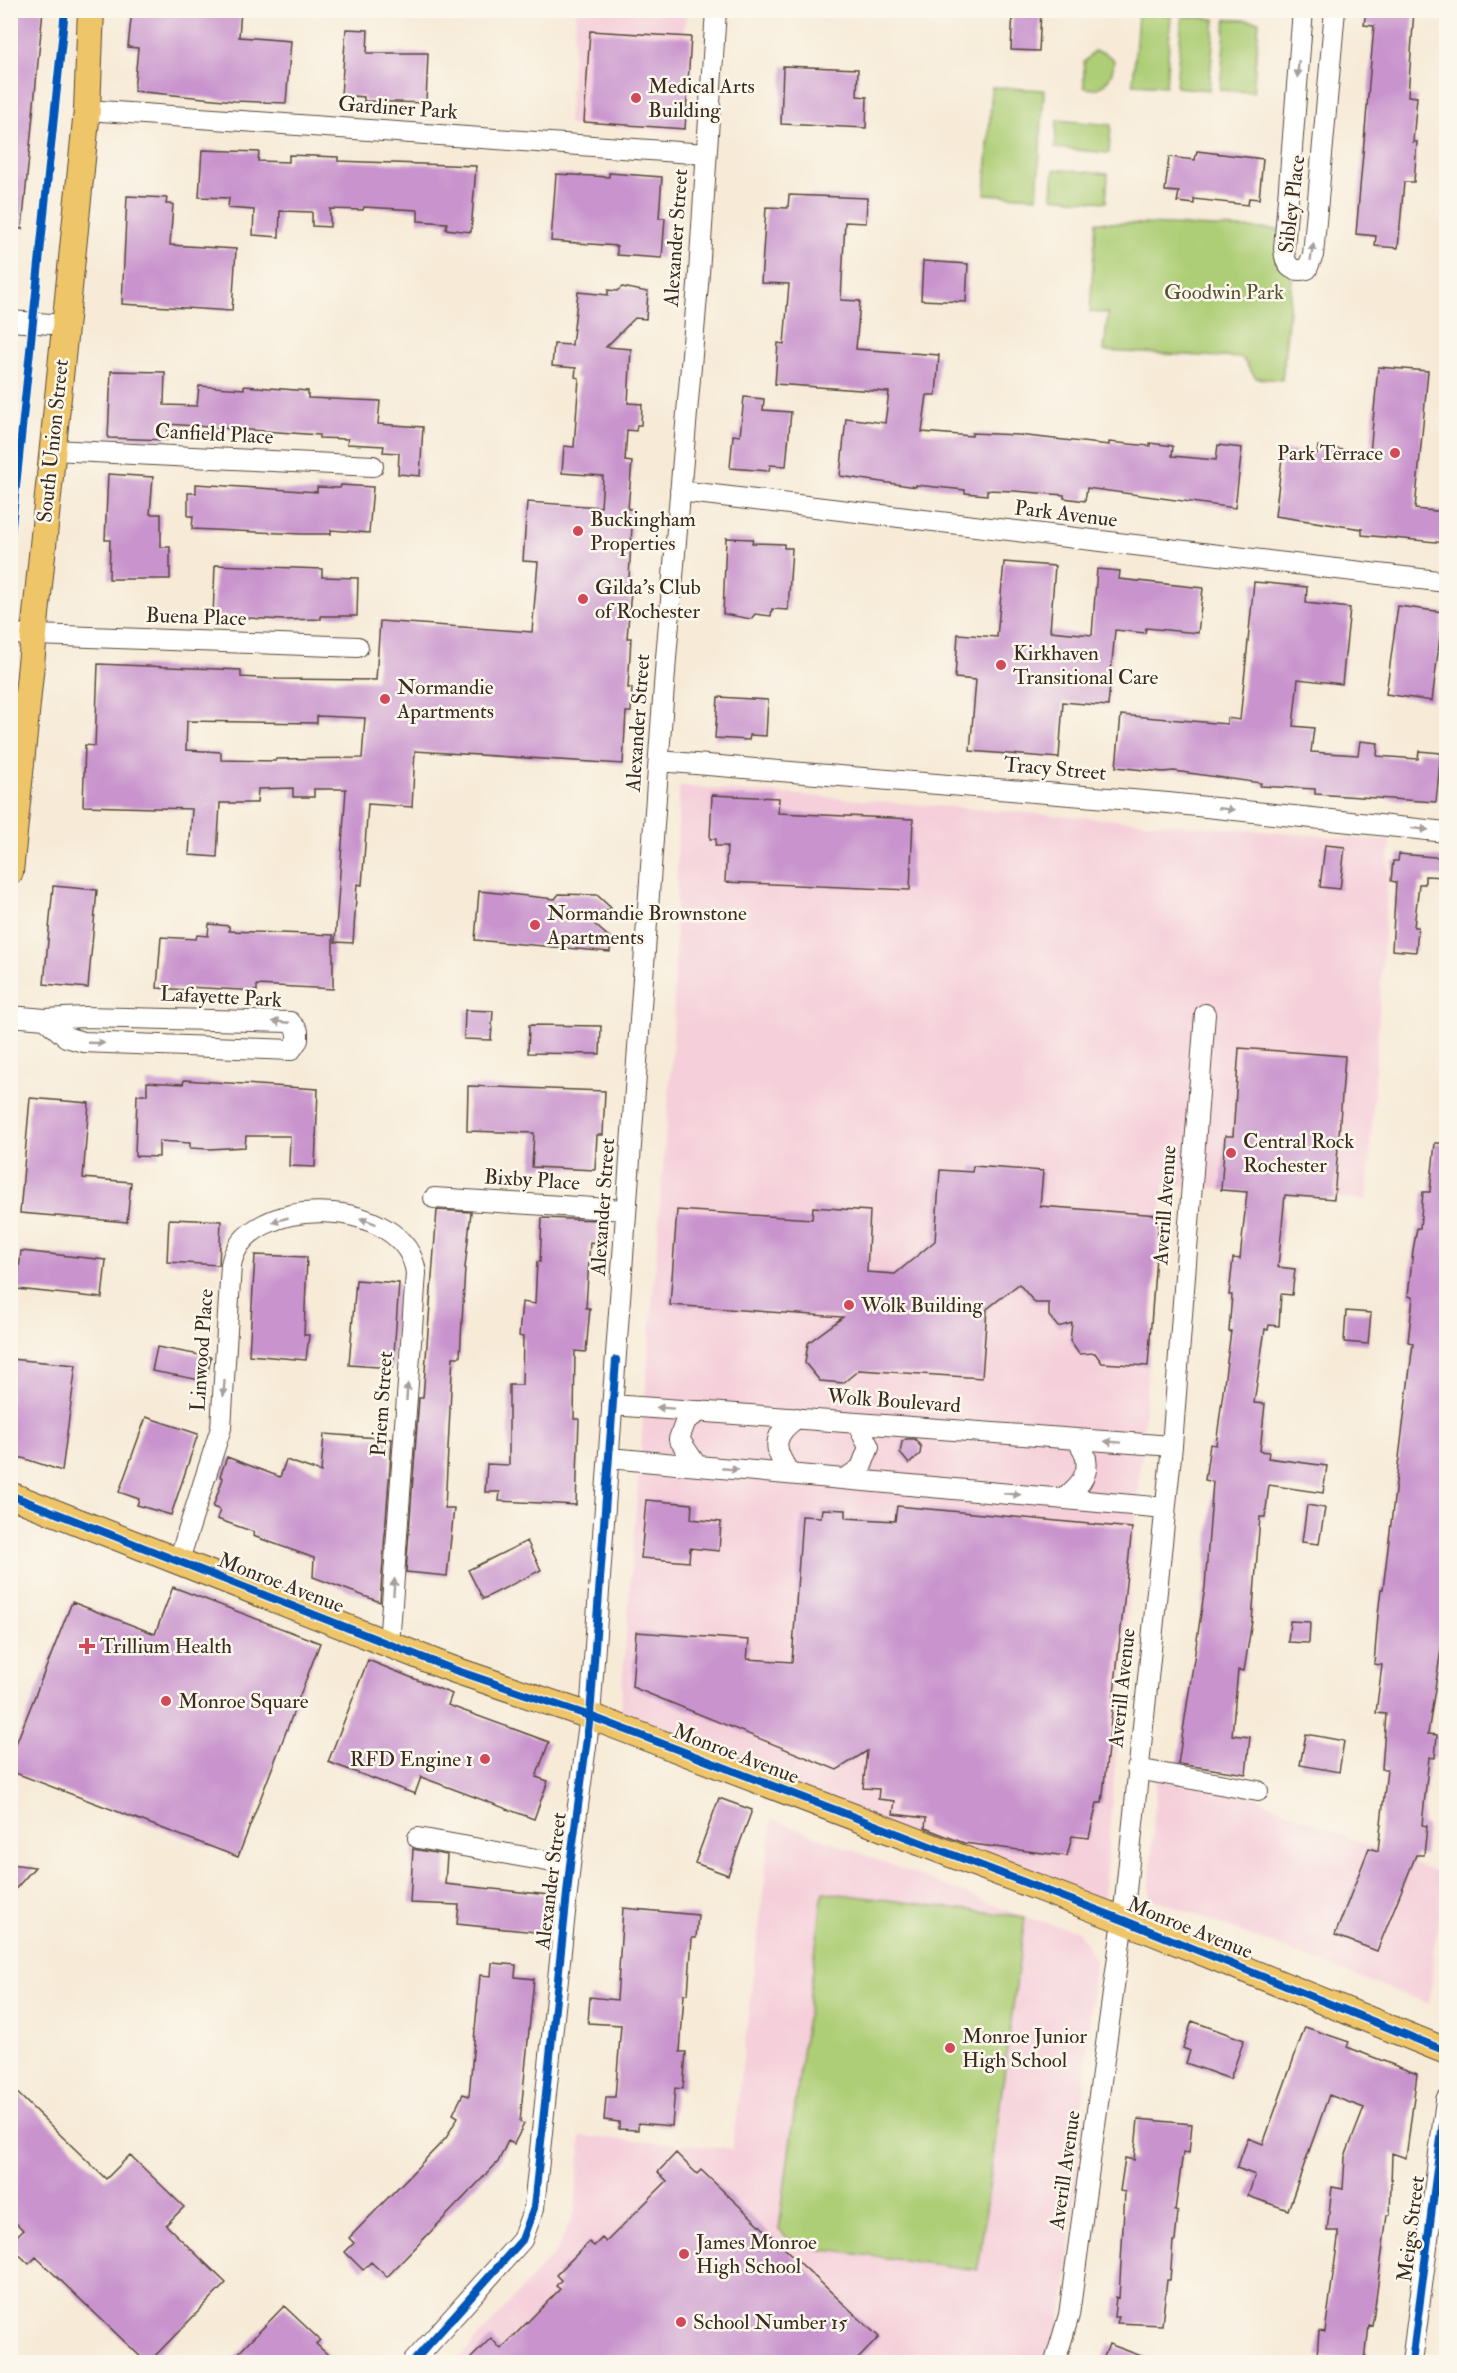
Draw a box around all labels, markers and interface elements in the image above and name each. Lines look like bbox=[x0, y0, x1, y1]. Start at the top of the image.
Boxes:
one-way arrow bbox=[1294, 59, 1303, 78]
place label: Medical Arts Building bbox=[648, 73, 755, 124]
street label: Gardiner Park bbox=[337, 90, 459, 126]
marker: Medical Arts Building bbox=[629, 91, 643, 105]
street label: Sibley Place bbox=[1273, 153, 1311, 255]
street label: Alexander Street bbox=[658, 168, 694, 309]
one-way arrow bbox=[1308, 243, 1317, 262]
park label: Goodwin Park bbox=[1164, 279, 1284, 306]
street label: South Union Street bbox=[31, 358, 75, 524]
street label: Canfield Place bbox=[154, 417, 274, 451]
place label: Park Terrace bbox=[1277, 440, 1383, 467]
marker: Park Terrace bbox=[1388, 446, 1402, 460]
street label: Park Avenue bbox=[1013, 494, 1119, 534]
place label: Buckingham Properties bbox=[590, 506, 696, 557]
marker: Buckingham Properties bbox=[571, 524, 585, 538]
place label: Gilda's Club of Rochester bbox=[595, 574, 701, 625]
marker: Gilda's Club of Rochester bbox=[576, 592, 590, 606]
street label: Buena Place bbox=[145, 602, 247, 632]
place label: Kirkhaven Transitional Care bbox=[1013, 640, 1159, 691]
street label: Alexander Street bbox=[620, 653, 656, 794]
marker: Kirkhaven Transitional Care bbox=[994, 658, 1008, 672]
place label: Normandie Apartments bbox=[396, 674, 494, 725]
marker: Normandie Apartments bbox=[378, 692, 392, 706]
street label: Tracy Street bbox=[1003, 751, 1107, 787]
one-way arrow bbox=[1217, 804, 1236, 814]
one-way arrow bbox=[1411, 824, 1430, 834]
place label: Normandie Brownstone Apartments bbox=[546, 900, 747, 951]
marker: Normandie Brownstone Apartments bbox=[528, 918, 542, 932]
street label: Lafayette Park bbox=[159, 980, 283, 1014]
one-way arrow bbox=[271, 1018, 290, 1027]
one-way arrow bbox=[86, 1038, 105, 1047]
place label: Central Rock Rochester bbox=[1243, 1128, 1354, 1179]
street label: Alexander Street bbox=[585, 1137, 621, 1278]
street label: Averill Avenue bbox=[1147, 1144, 1183, 1267]
marker: Central Rock Rochester bbox=[1224, 1146, 1238, 1160]
street label: Bixby Place bbox=[483, 1163, 581, 1197]
one-way arrow bbox=[359, 1215, 377, 1225]
one-way arrow bbox=[271, 1216, 289, 1225]
street label: Linwood Place bbox=[184, 1288, 220, 1412]
place label: Wolk Building bbox=[860, 1292, 984, 1319]
marker: Wolk Building bbox=[842, 1298, 856, 1312]
street label: Priem Street bbox=[365, 1350, 399, 1458]
one-way arrow bbox=[219, 1379, 228, 1398]
one-way arrow bbox=[403, 1382, 412, 1401]
street label: Wolk Boulevard bbox=[825, 1383, 962, 1419]
one-way arrow bbox=[656, 1404, 675, 1413]
one-way arrow bbox=[1104, 1437, 1123, 1446]
one-way arrow bbox=[720, 1464, 739, 1474]
one-way arrow bbox=[1003, 1489, 1022, 1499]
street label: Monroe Avenue bbox=[214, 1547, 348, 1619]
one-way arrow bbox=[389, 1577, 398, 1596]
street label: Averill Avenue bbox=[1102, 1627, 1142, 1750]
place label: Trillium Health bbox=[100, 1633, 232, 1660]
marker: Trillium Health bbox=[78, 1637, 96, 1655]
place label: Monroe Square bbox=[178, 1688, 309, 1715]
marker: Monroe Square bbox=[159, 1694, 173, 1708]
street label: Monroe Avenue bbox=[669, 1718, 803, 1790]
place label: RFD Engine 1 bbox=[350, 1746, 473, 1773]
marker: RFD Engine 1 bbox=[478, 1752, 492, 1766]
street label: Alexander Street bbox=[529, 1811, 573, 1952]
street label: Monroe Avenue bbox=[1123, 1891, 1257, 1965]
place label: Monroe Junior High School bbox=[962, 2023, 1087, 2074]
marker: Monroe Junior High School bbox=[943, 2041, 957, 2055]
street label: Averill Avenue bbox=[1043, 2109, 1087, 2232]
street label: Meigs Street bbox=[1391, 2174, 1431, 2284]
place label: James Monroe High School bbox=[695, 2229, 817, 2280]
marker: James Monroe High School bbox=[677, 2247, 691, 2261]
place label: School Number 15 bbox=[693, 2309, 848, 2336]
marker: School Number 15 bbox=[674, 2315, 688, 2329]

